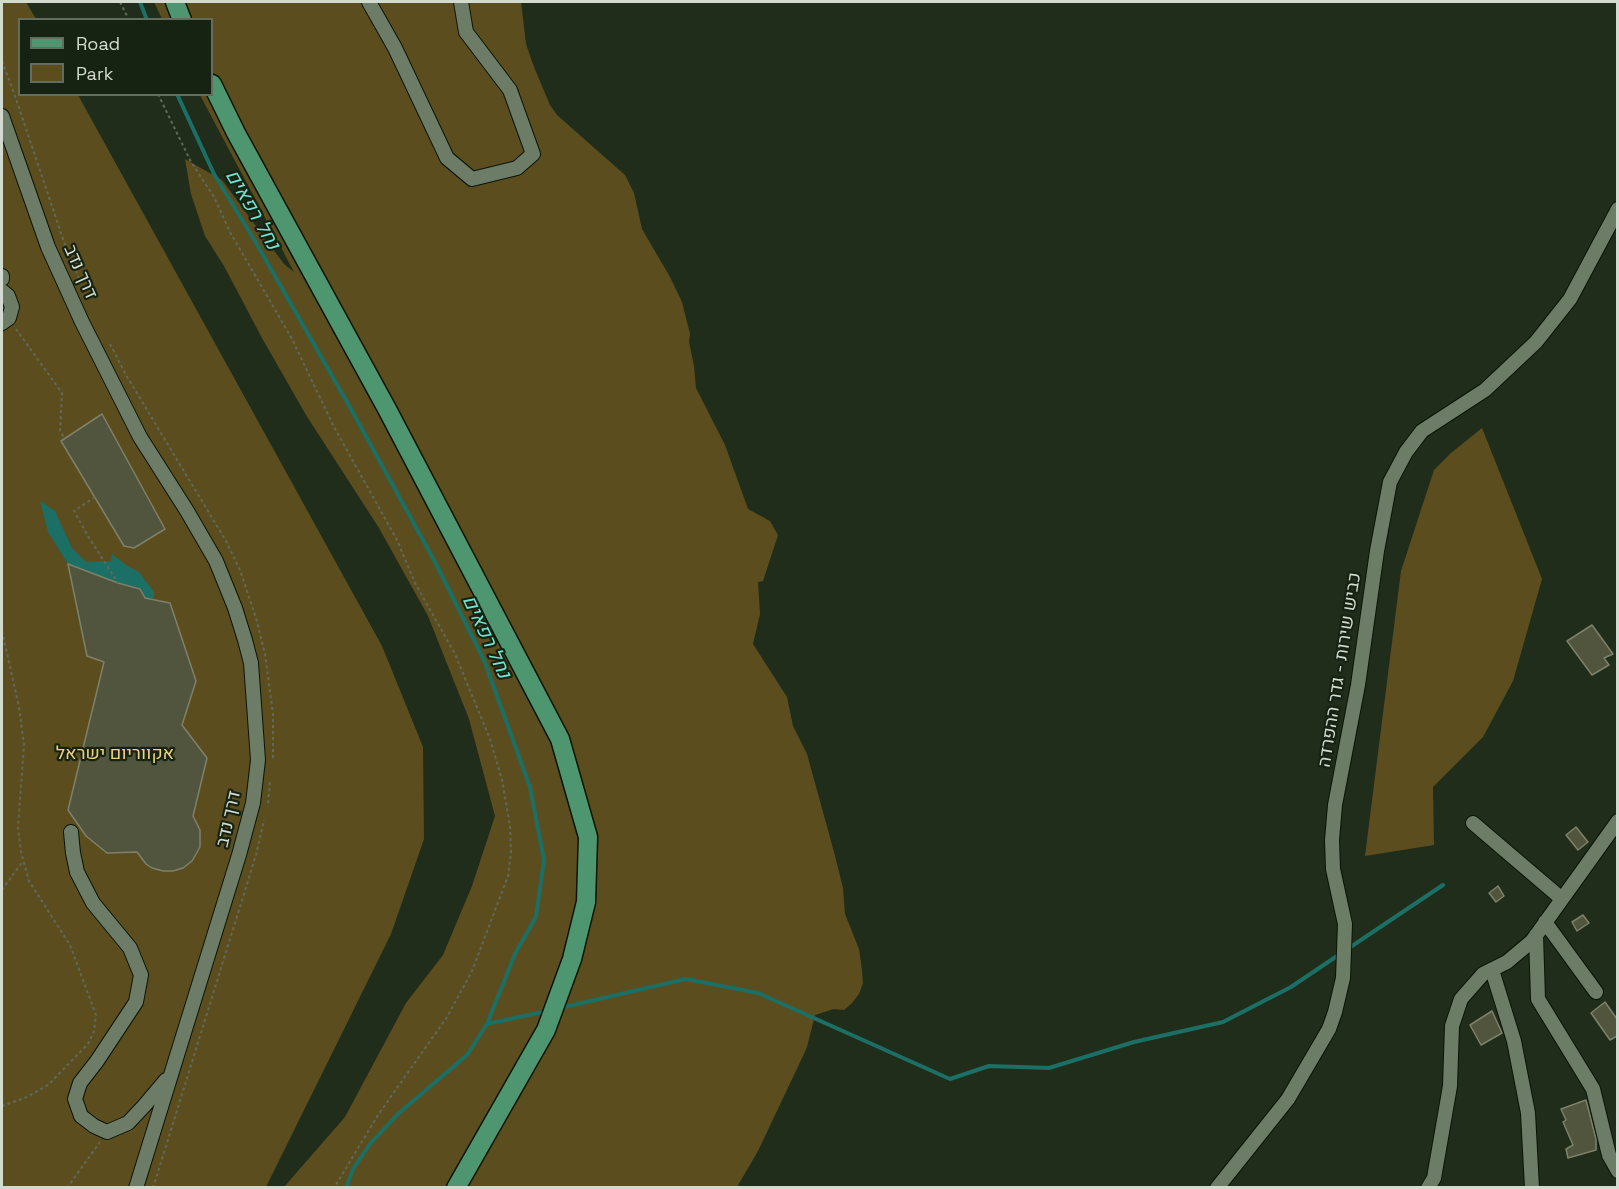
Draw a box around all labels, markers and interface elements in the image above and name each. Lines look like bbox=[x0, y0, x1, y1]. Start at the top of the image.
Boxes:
legend bbox=[18, 18, 213, 96]
text: Road bbox=[76, 32, 120, 55]
text: Park bbox=[76, 62, 113, 85]
water label: נחל רפאים bbox=[219, 166, 285, 254]
street label: דרך נדב bbox=[59, 242, 101, 302]
street label: כביש שירות - גדר ההפרדה bbox=[1314, 571, 1366, 769]
water label: נחל רפאים bbox=[456, 592, 516, 682]
park label: אקווריום ישראל bbox=[56, 743, 174, 765]
street label: דרך נדב bbox=[212, 789, 246, 849]

